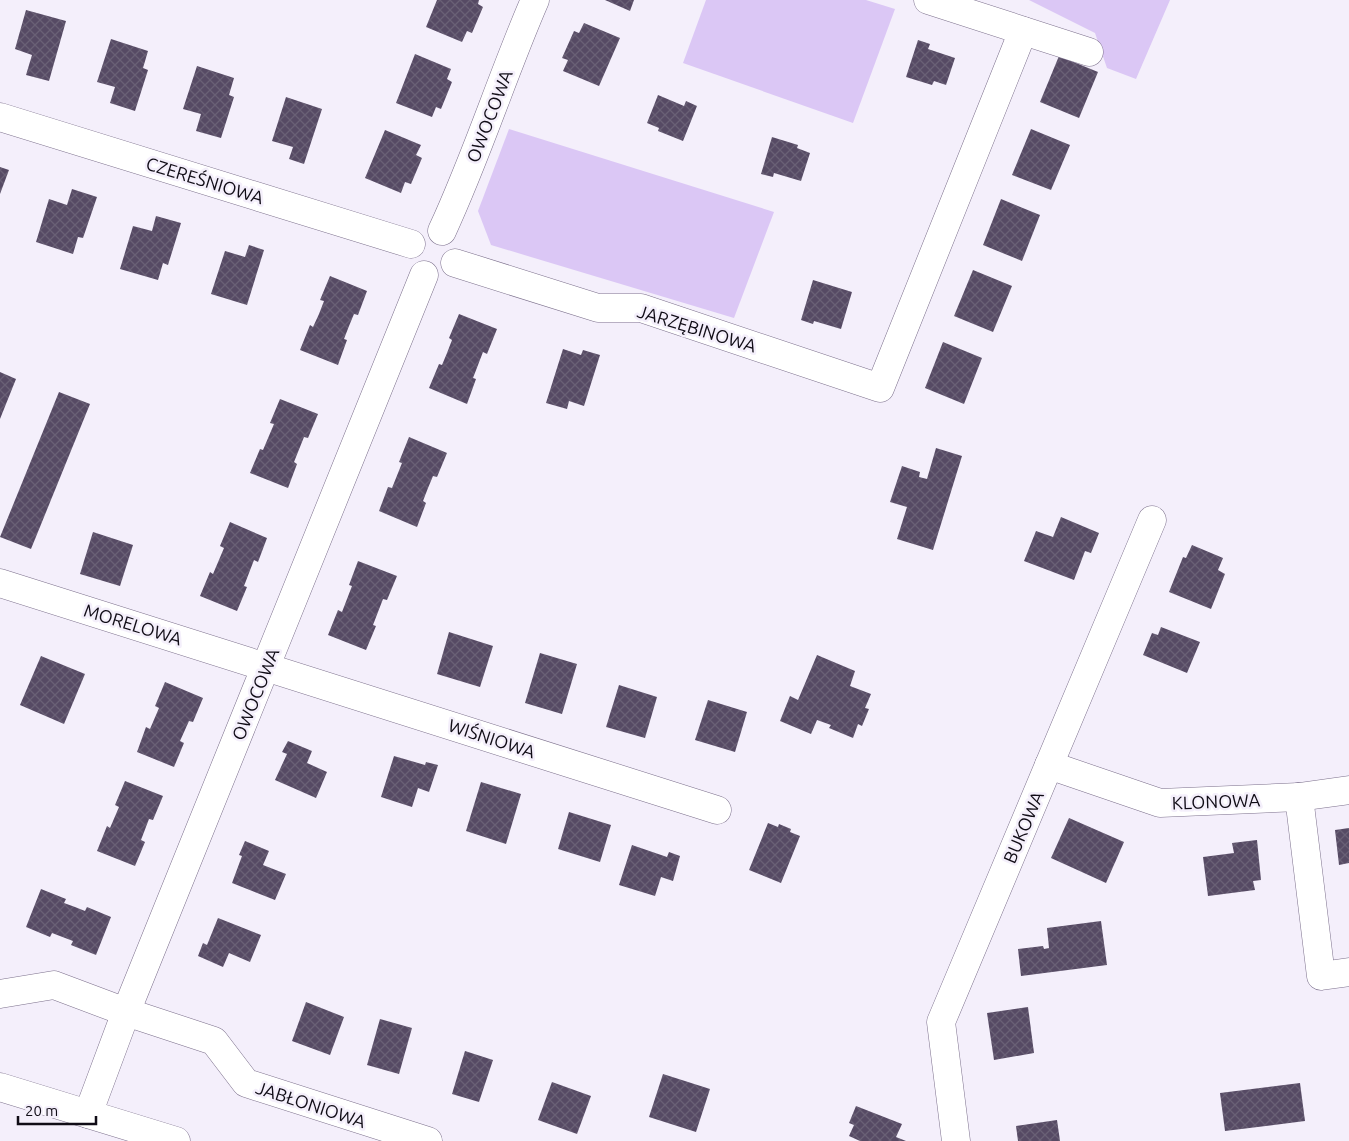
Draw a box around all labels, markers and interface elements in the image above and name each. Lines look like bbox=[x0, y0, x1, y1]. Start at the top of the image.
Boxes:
street label: OWOCOWA bbox=[462, 67, 516, 165]
street label: CZEREŚNIOWA bbox=[144, 152, 267, 207]
street label: JARZĘBINOWA bbox=[635, 300, 759, 356]
street label: MORELOWA bbox=[81, 600, 185, 649]
street label: OWOCOWA bbox=[227, 645, 283, 743]
street label: WIŚNIOWA bbox=[446, 714, 539, 762]
street label: BUKOWA bbox=[999, 788, 1047, 866]
street label: KLONOWA bbox=[1171, 789, 1261, 813]
street label: JABŁONIOWA bbox=[254, 1077, 369, 1131]
scale bar bbox=[18, 1094, 95, 1126]
text: 20 m bbox=[25, 1102, 58, 1119]

